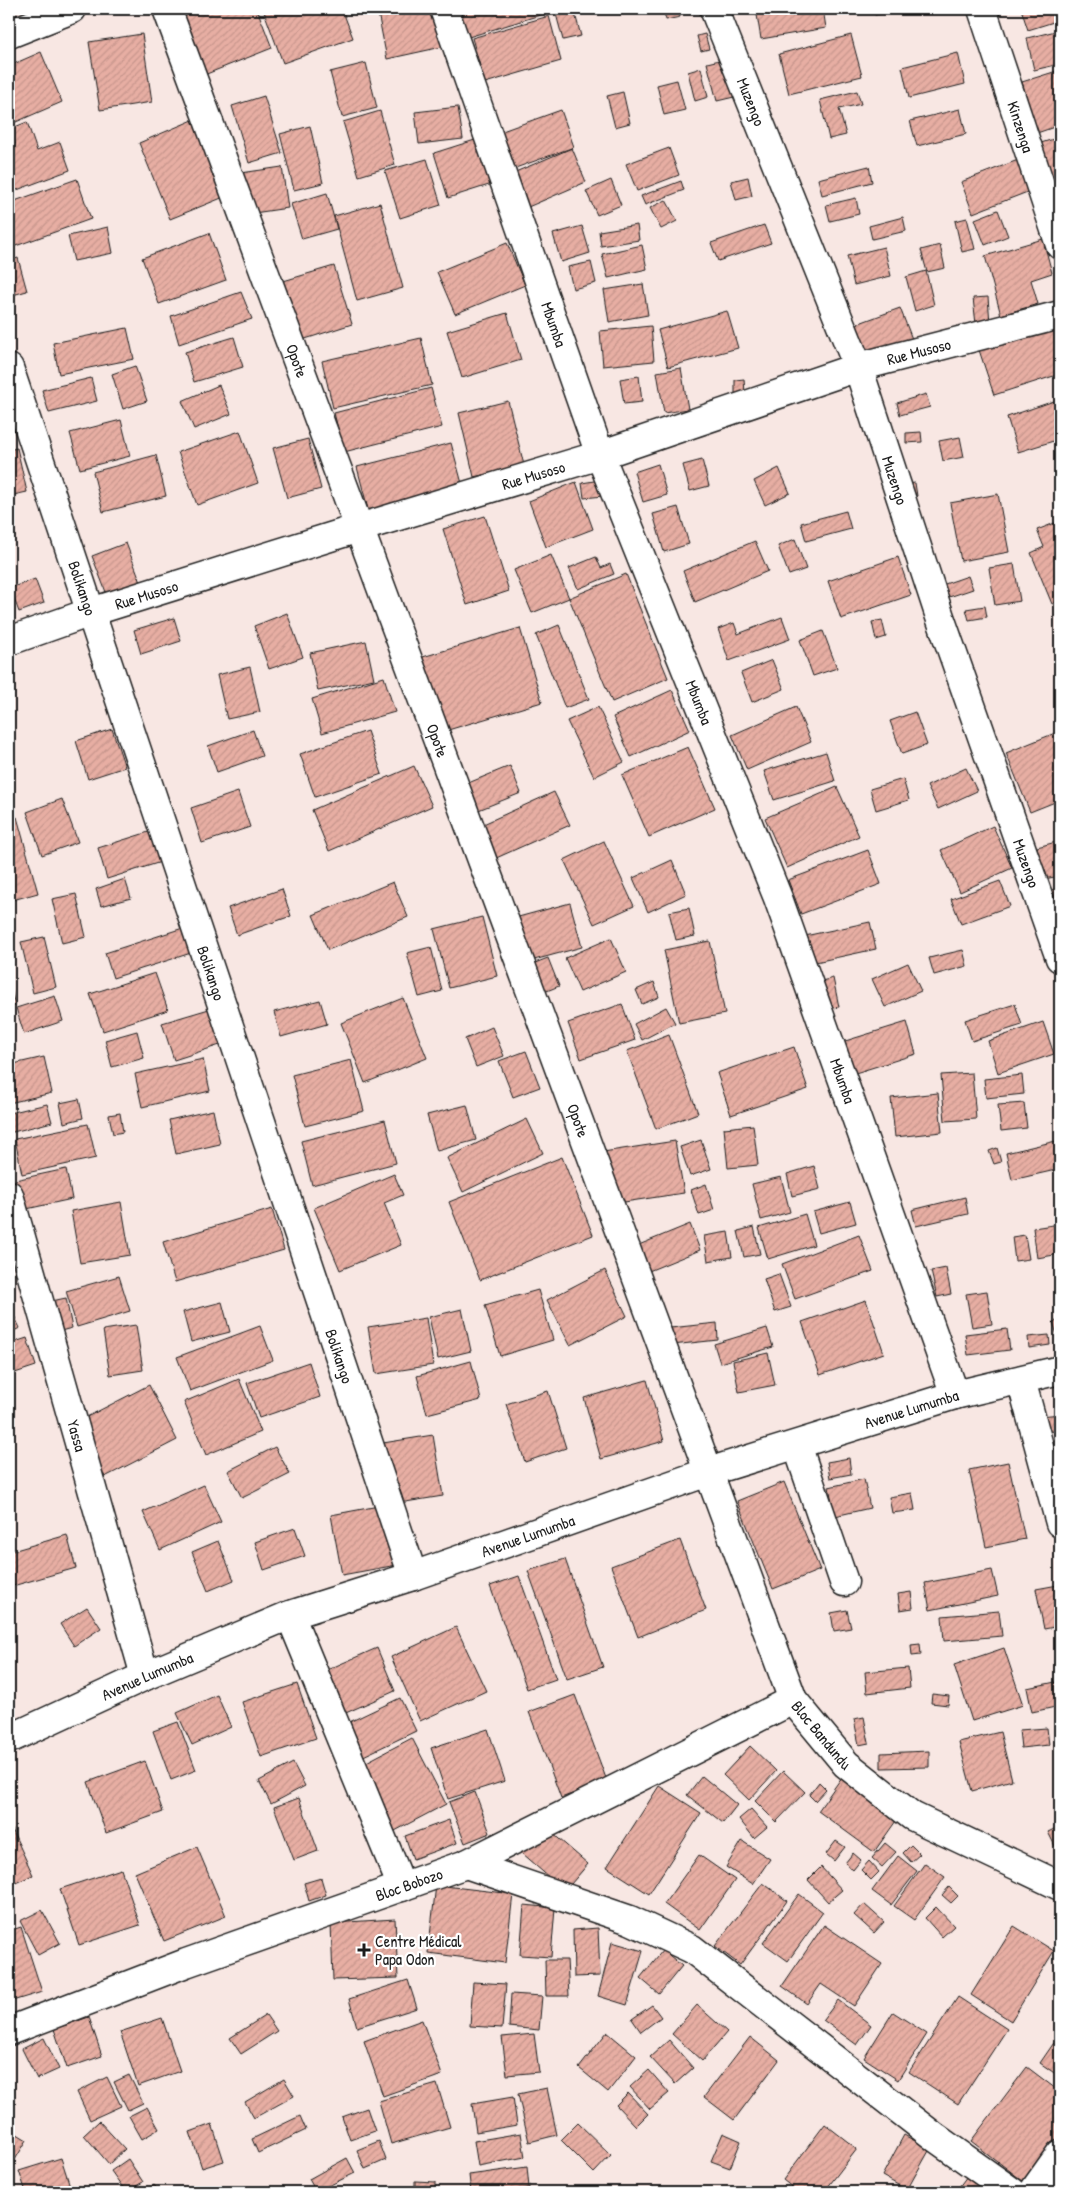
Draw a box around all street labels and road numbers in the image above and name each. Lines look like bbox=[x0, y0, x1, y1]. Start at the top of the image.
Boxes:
street label: Muzengo bbox=[732, 74, 771, 130]
street label: Kinzenga bbox=[1002, 98, 1040, 155]
street label: Mbumba bbox=[536, 299, 572, 350]
street label: Rue Musoso bbox=[885, 332, 953, 370]
street label: Opote bbox=[281, 341, 314, 381]
street label: Muzengo bbox=[877, 453, 914, 508]
street label: Rue Musoso bbox=[499, 455, 568, 495]
street label: Bolikango bbox=[63, 558, 102, 619]
street label: Rue Musoso bbox=[112, 574, 181, 615]
street label: Mbumba bbox=[681, 677, 718, 728]
street label: Opote bbox=[422, 721, 454, 761]
street label: Muzengo bbox=[1008, 836, 1046, 891]
street label: Bolikango bbox=[192, 943, 231, 1004]
street label: Mbumba bbox=[825, 1055, 861, 1106]
street label: Opote bbox=[562, 1100, 595, 1141]
street label: Bolikango bbox=[320, 1326, 359, 1387]
street label: Avenue Lumumba bbox=[861, 1384, 961, 1434]
street label: Yassa bbox=[62, 1417, 92, 1454]
street label: Avenue Lumumba bbox=[478, 1509, 578, 1562]
street label: Avenue Lumumba bbox=[98, 1646, 196, 1706]
street label: Bloc Bandundu bbox=[787, 1696, 856, 1775]
street label: Bloc Bobozo bbox=[372, 1862, 446, 1906]

